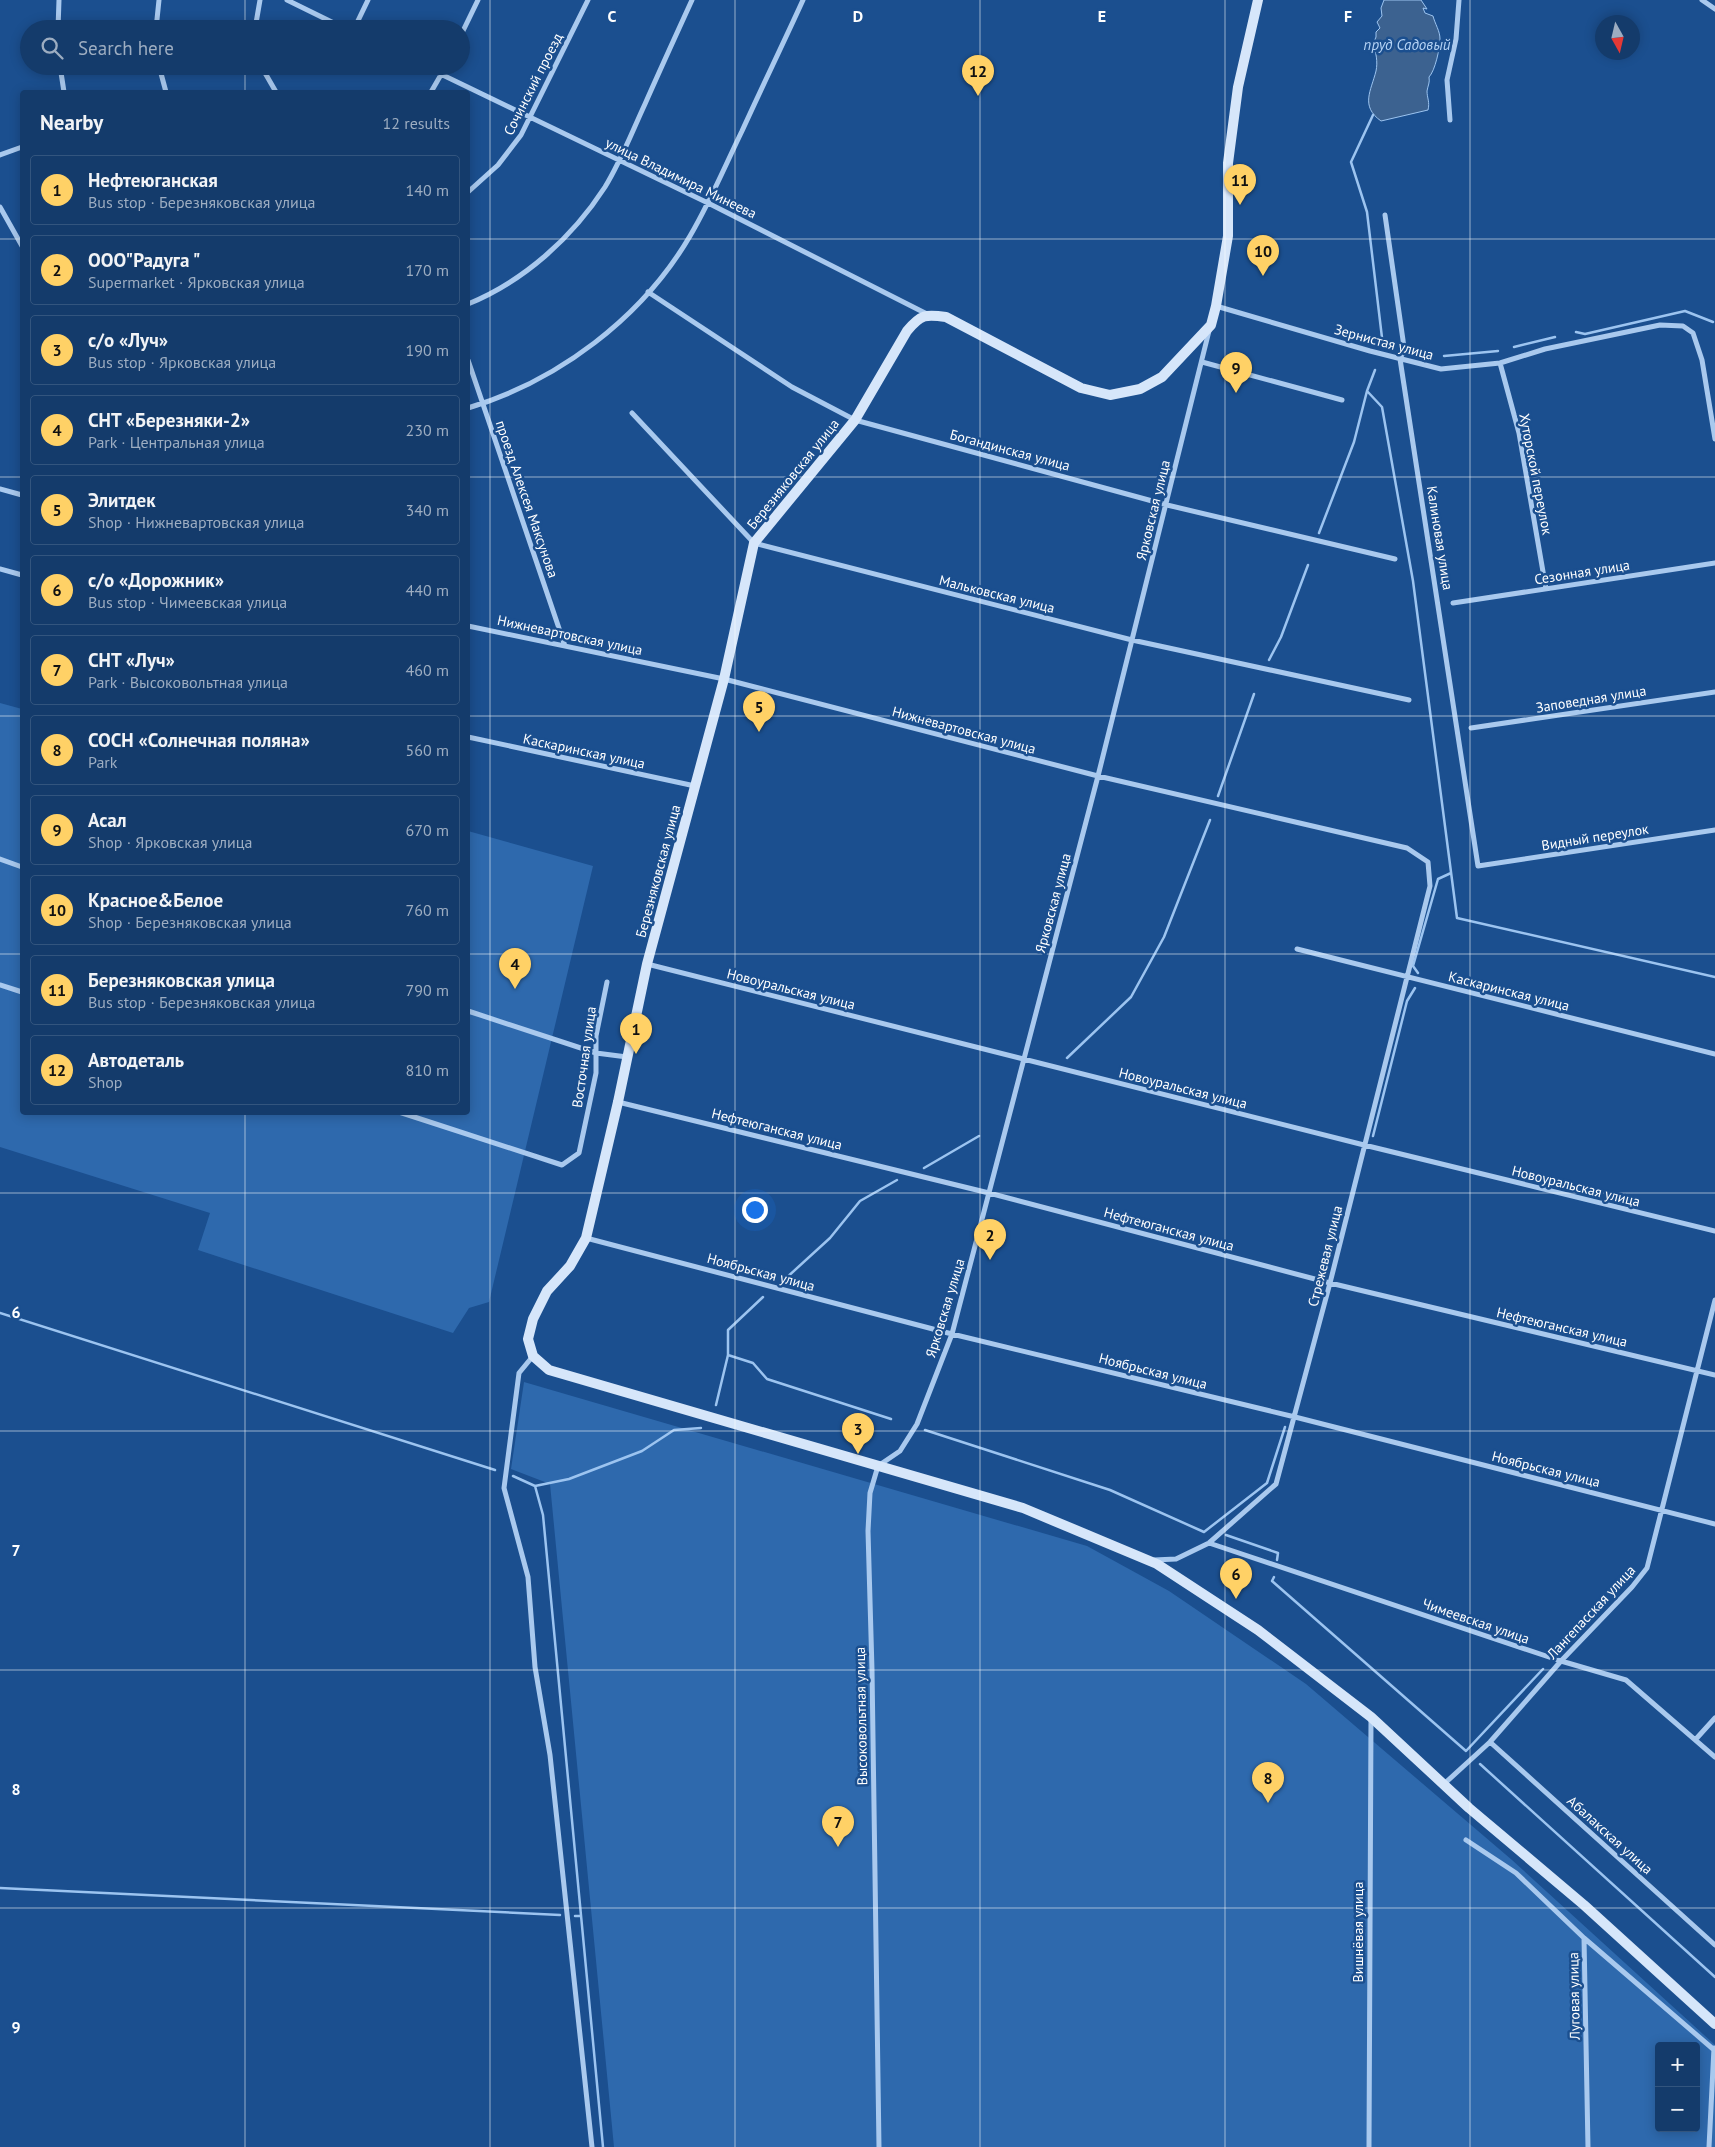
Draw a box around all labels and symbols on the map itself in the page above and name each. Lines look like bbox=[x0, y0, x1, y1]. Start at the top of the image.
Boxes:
text: C bbox=[608, 6, 617, 26]
text: D bbox=[853, 6, 863, 26]
text: E bbox=[1098, 6, 1106, 26]
text: F bbox=[1344, 6, 1352, 26]
north arrow bbox=[1595, 15, 1640, 60]
street label: Сочинский проезд bbox=[499, 29, 567, 138]
water label: пруд Садовый bbox=[1364, 35, 1451, 54]
pin: 12 bbox=[962, 55, 994, 96]
street label: улица Владимира Минеева bbox=[602, 134, 760, 222]
pin: 11 bbox=[1224, 164, 1256, 205]
pin: 10 bbox=[1247, 235, 1279, 276]
street label: Зернистая улица bbox=[1332, 320, 1436, 364]
pin: 9 bbox=[1220, 352, 1252, 393]
street label: Хуторской переулок bbox=[1515, 412, 1557, 537]
street label: Березняковская улица bbox=[743, 415, 843, 533]
street label: проезд Алексея Максунова bbox=[492, 418, 562, 580]
street label: Богандинская улица bbox=[948, 425, 1072, 475]
street label: Ярковская улица bbox=[1132, 458, 1174, 562]
street label: Калиновая улица bbox=[1423, 485, 1457, 591]
street label: Сезонная улица bbox=[1533, 556, 1631, 588]
street label: Мальковская улица bbox=[937, 571, 1057, 617]
street label: Нижневартовская улица bbox=[496, 611, 644, 659]
street label: Заповедная улица bbox=[1535, 681, 1647, 717]
pin: 5 bbox=[743, 691, 775, 732]
street label: Нижневартовская улица bbox=[890, 702, 1038, 758]
street label: Каскаринская улица bbox=[521, 729, 647, 773]
street label: Березняковская улица bbox=[632, 803, 684, 939]
street label: Видный переулок bbox=[1540, 820, 1650, 854]
street label: Ярковская улица bbox=[1031, 851, 1075, 955]
pin: 4 bbox=[499, 948, 531, 989]
street label: Новоуральская улица bbox=[725, 964, 857, 1014]
street label: Каскаринская улица bbox=[1447, 967, 1571, 1015]
street label: Восточная улица bbox=[568, 1005, 600, 1109]
pin: 1 bbox=[620, 1013, 652, 1054]
street label: Новоуральская улица bbox=[1117, 1063, 1249, 1113]
street label: Нефтеюганская улица bbox=[710, 1104, 844, 1154]
street label: Новоуральская улица bbox=[1510, 1161, 1642, 1211]
your location bbox=[742, 1197, 768, 1223]
street label: Нефтеюганская улица bbox=[1102, 1203, 1236, 1255]
street label: Стрежевая улица bbox=[1304, 1204, 1346, 1308]
pin: 2 bbox=[974, 1219, 1006, 1260]
street label: Ноябрьская улица bbox=[705, 1249, 817, 1295]
street label: Ярковская улица bbox=[921, 1256, 969, 1360]
text: 6 bbox=[11, 1302, 21, 1322]
street label: Нефтеюганская улица bbox=[1495, 1303, 1629, 1351]
street label: Ноябрьская улица bbox=[1097, 1349, 1209, 1393]
pin: 3 bbox=[842, 1413, 874, 1454]
street label: Ноябрьская улица bbox=[1490, 1447, 1602, 1491]
text: 7 bbox=[11, 1540, 21, 1560]
pin: 6 bbox=[1220, 1558, 1252, 1599]
street label: Лангепасская улица bbox=[1542, 1561, 1639, 1663]
street label: Чимеевская улица bbox=[1420, 1594, 1532, 1648]
street label: Высоковольтная улица bbox=[851, 1647, 871, 1785]
pin: 8 bbox=[1252, 1762, 1284, 1803]
text: 8 bbox=[11, 1779, 21, 1799]
street label: Абалакская улица bbox=[1563, 1792, 1657, 1878]
pin: 7 bbox=[822, 1806, 854, 1847]
street label: Вишнёвая улица bbox=[1349, 1882, 1367, 1982]
street label: Луговая улица bbox=[1564, 1952, 1584, 2041]
text: 9 bbox=[11, 2017, 21, 2037]

